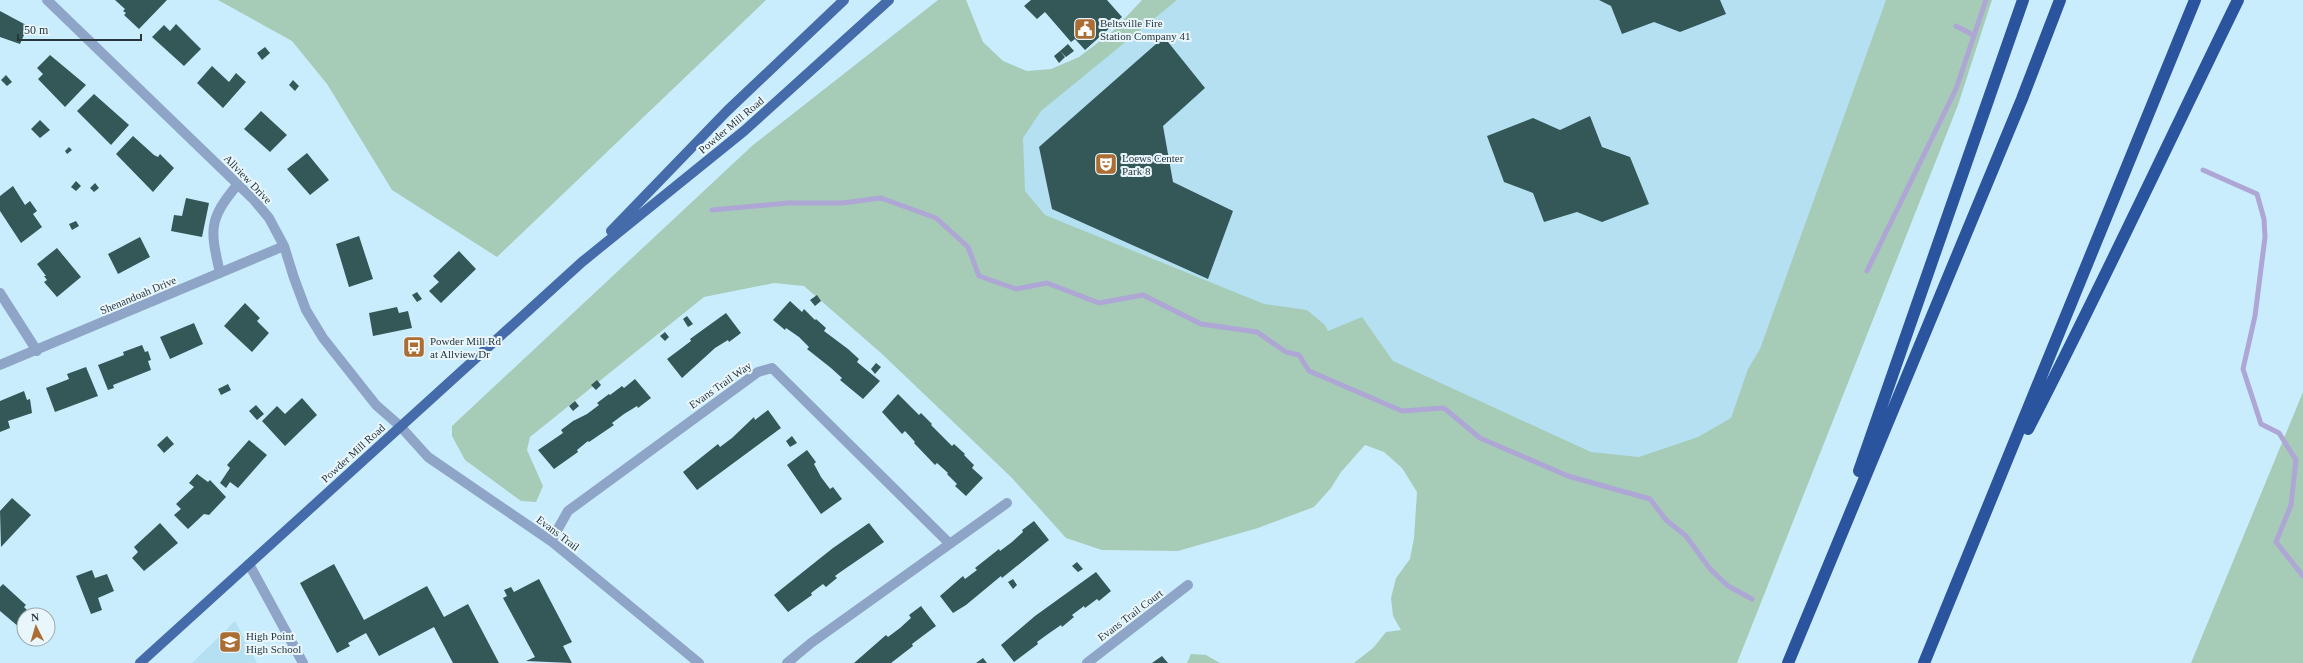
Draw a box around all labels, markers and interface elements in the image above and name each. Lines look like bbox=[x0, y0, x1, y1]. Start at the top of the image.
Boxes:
scale bar bbox=[18, 16, 141, 42]
public building icon: Beltsville Fire Station Company 41 bbox=[1072, 16, 1098, 42]
place label: Beltsville Fire Station Company 41 bbox=[1100, 17, 1190, 42]
text: 50 m bbox=[24, 23, 49, 37]
street label: Powder Mill Road bbox=[696, 94, 766, 156]
theatre icon: Loews Center Park 8 bbox=[1093, 151, 1119, 177]
street label: Allview Drive bbox=[222, 152, 274, 206]
place label: Loews Center Park 8 bbox=[1122, 152, 1184, 177]
street label: Shenandoah Drive bbox=[98, 273, 178, 316]
bus stop icon: Powder Mill Rd at Allview Dr bbox=[401, 334, 427, 360]
place label: Powder Mill Rd at Allview Dr bbox=[430, 335, 501, 360]
street label: Evans Trail Way bbox=[687, 359, 754, 411]
street label: Powder Mill Road bbox=[319, 421, 388, 485]
street label: Evans Trail bbox=[534, 513, 582, 553]
street label: Evans Trail Court bbox=[1095, 587, 1165, 643]
north arrow bbox=[16, 607, 56, 647]
text: N bbox=[31, 611, 40, 623]
school or university icon: High Point High School bbox=[217, 629, 243, 655]
place label: High Point High School bbox=[246, 630, 301, 655]

